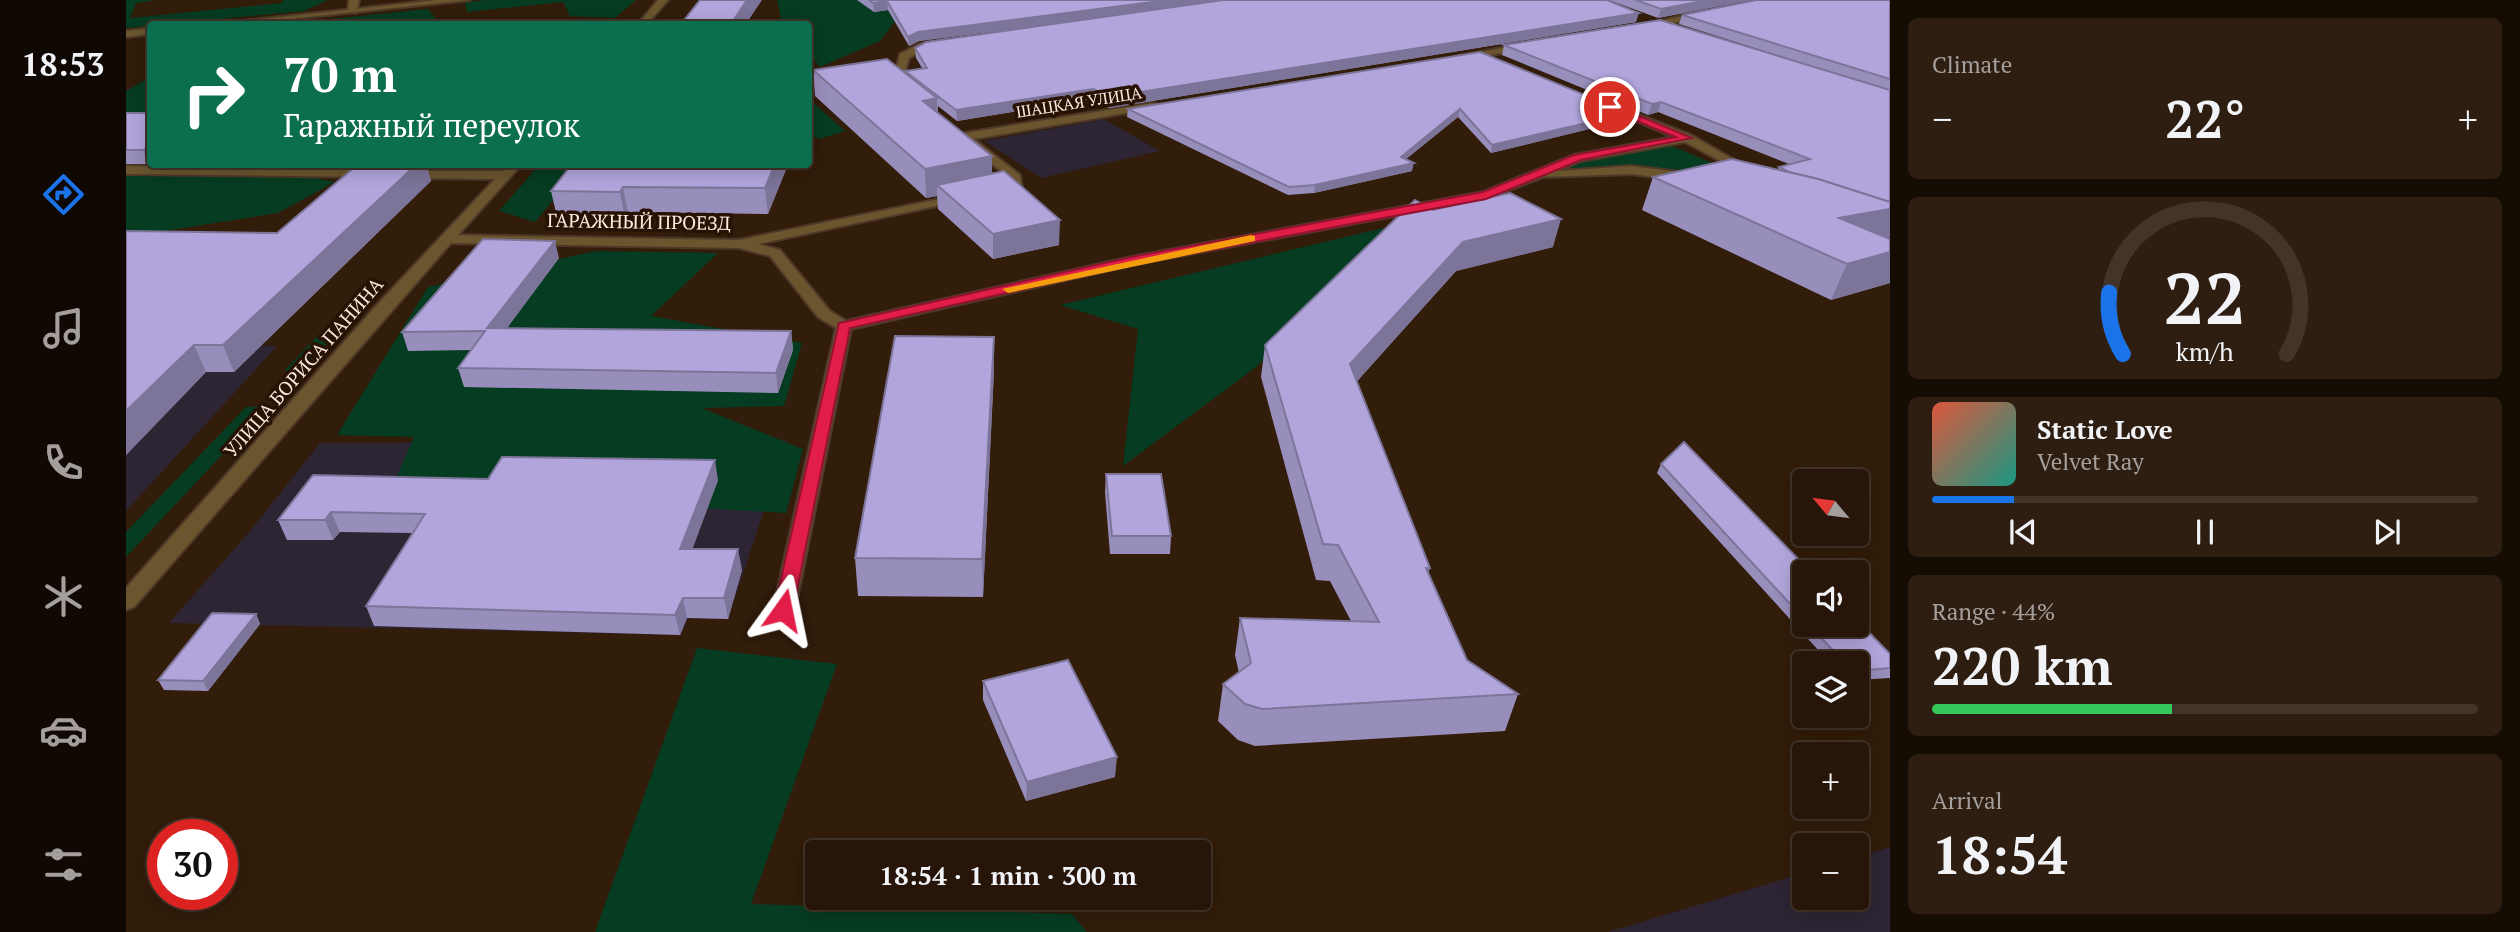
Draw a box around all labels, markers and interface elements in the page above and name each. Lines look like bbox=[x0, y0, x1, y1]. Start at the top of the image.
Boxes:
text: 70 m bbox=[283, 41, 397, 106]
text: 18:53 bbox=[21, 43, 105, 85]
icon: right bbox=[168, 49, 259, 140]
text: Climate bbox=[1932, 49, 2012, 80]
pin bbox=[1580, 77, 1640, 137]
street label: ШАЦКАЯ УЛИЦА bbox=[1015, 81, 1144, 123]
text: 22° bbox=[2165, 84, 2245, 153]
icon: arrive bbox=[1591, 88, 1629, 126]
text: − bbox=[1932, 94, 1952, 144]
text: + bbox=[2458, 94, 2478, 144]
text: Гаражный переулок bbox=[283, 104, 580, 146]
icon: directions bbox=[39, 170, 88, 219]
street label: ГАРАЖНЫЙ ПРОЕЗД bbox=[547, 207, 731, 235]
text: 22 bbox=[2164, 248, 2246, 345]
street label: УЛИЦА БОРИСА ПАНИНА bbox=[218, 272, 388, 462]
icon: music bbox=[39, 304, 88, 353]
text: km/h bbox=[2176, 334, 2234, 367]
text: Static Love bbox=[2037, 412, 2173, 446]
icon: phone bbox=[39, 438, 88, 487]
text: Velvet Ray bbox=[2037, 446, 2144, 477]
north arrow bbox=[1792, 469, 1869, 546]
map controls bbox=[1792, 469, 1869, 910]
icon: previous bbox=[2004, 513, 2042, 551]
icon: pause bbox=[2186, 513, 2224, 551]
icon: next bbox=[2368, 513, 2406, 551]
button: sound bbox=[1792, 560, 1869, 637]
icon: climate bbox=[39, 572, 88, 621]
position arrow bbox=[746, 573, 820, 647]
text: Range · 44% bbox=[1932, 596, 2055, 627]
text: 220 km bbox=[1932, 631, 2113, 700]
button: layers bbox=[1792, 651, 1869, 728]
icon: car bbox=[39, 706, 88, 755]
button: + bbox=[1792, 742, 1869, 819]
text: Arrival bbox=[1932, 785, 2003, 816]
speed limit sign: 30 bbox=[147, 819, 238, 910]
text: 18:54 bbox=[1932, 820, 2067, 889]
button: − bbox=[1792, 833, 1869, 910]
icon: filters bbox=[39, 840, 88, 889]
text: 18:54 · 1 min · 300 m bbox=[879, 858, 1137, 892]

